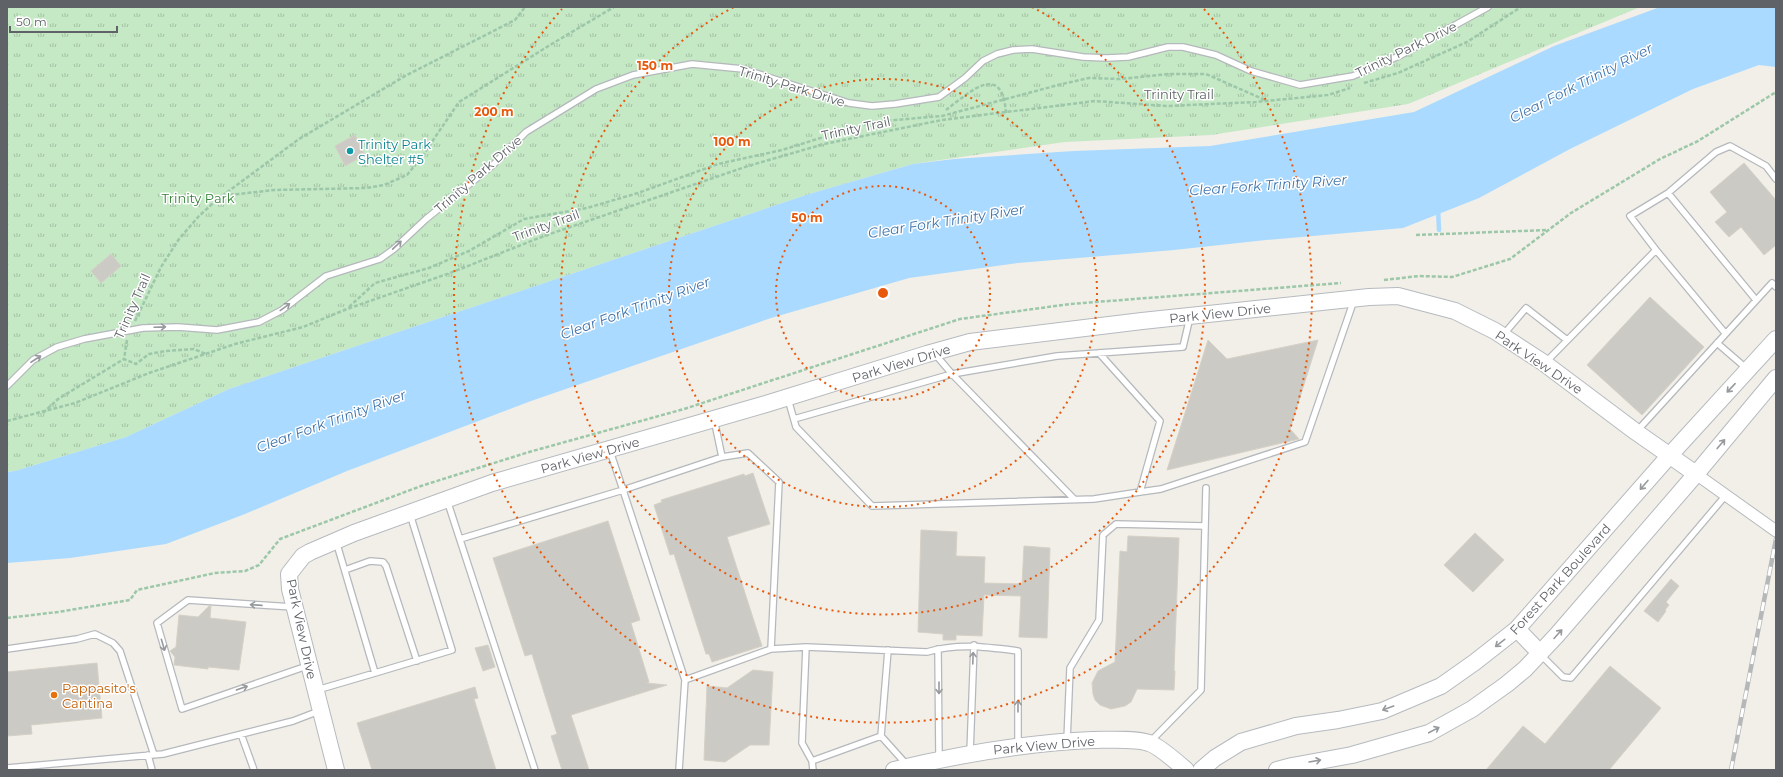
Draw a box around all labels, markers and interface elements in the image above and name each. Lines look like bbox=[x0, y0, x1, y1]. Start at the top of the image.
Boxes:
scale bar bbox=[10, 8, 117, 34]
text: 50 m bbox=[16, 14, 47, 29]
street label: Trinity Park Drive bbox=[1353, 18, 1459, 80]
water label: Clear Fork Trinity River bbox=[1506, 39, 1656, 127]
text: 150 m bbox=[637, 58, 673, 73]
street label: Trinity Park Drive bbox=[737, 62, 847, 110]
street label: Trinity Trail bbox=[1144, 86, 1214, 102]
text: 200 m bbox=[474, 104, 514, 119]
street label: Trinity Trail bbox=[820, 113, 892, 143]
street label: Trinity Park Drive bbox=[431, 132, 525, 216]
text: 100 m bbox=[714, 134, 750, 149]
place label: Trinity Park Shelter #5 bbox=[358, 136, 431, 167]
marker: Trinity Park Shelter #5 bbox=[345, 146, 355, 156]
water label: Clear Fork Trinity River bbox=[1189, 170, 1348, 199]
park label: Trinity Park bbox=[161, 190, 235, 206]
water label: Clear Fork Trinity River bbox=[867, 200, 1026, 242]
street label: Trinity Trail bbox=[510, 206, 582, 244]
text: 50 m bbox=[791, 210, 823, 225]
one-way arrow bbox=[392, 241, 403, 250]
street label: Trinity Trail bbox=[110, 271, 154, 341]
water label: Clear Fork Trinity River bbox=[558, 272, 713, 343]
centre of rings bbox=[876, 286, 890, 300]
street label: Park View Drive bbox=[1168, 300, 1272, 326]
one-way arrow bbox=[280, 303, 291, 311]
one-way arrow bbox=[153, 324, 166, 331]
street label: Park View Drive bbox=[1492, 327, 1586, 397]
street label: Park View Drive bbox=[850, 340, 952, 386]
one-way arrow bbox=[30, 355, 41, 364]
one-way arrow bbox=[1727, 383, 1736, 393]
water label: Clear Fork Trinity River bbox=[254, 385, 409, 456]
street label: Park View Drive bbox=[539, 433, 641, 477]
one-way arrow bbox=[1716, 439, 1725, 449]
one-way arrow bbox=[1639, 480, 1648, 490]
street label: Forest Park Boulevard bbox=[1506, 520, 1614, 638]
street label: Park View Drive bbox=[284, 577, 320, 681]
one-way arrow bbox=[250, 601, 263, 608]
one-way arrow bbox=[1553, 629, 1562, 639]
one-way arrow bbox=[1494, 638, 1505, 647]
one-way arrow bbox=[160, 639, 167, 652]
one-way arrow bbox=[969, 652, 977, 665]
place label: Pappasito's Cantina bbox=[62, 680, 136, 711]
one-way arrow bbox=[935, 681, 943, 694]
one-way arrow bbox=[236, 684, 249, 691]
marker: Pappasito's Cantina bbox=[49, 690, 59, 700]
one-way arrow bbox=[1014, 700, 1022, 713]
one-way arrow bbox=[1383, 705, 1395, 713]
one-way arrow bbox=[1428, 726, 1440, 734]
street label: Park View Drive bbox=[992, 733, 1096, 757]
one-way arrow bbox=[1308, 757, 1321, 765]

